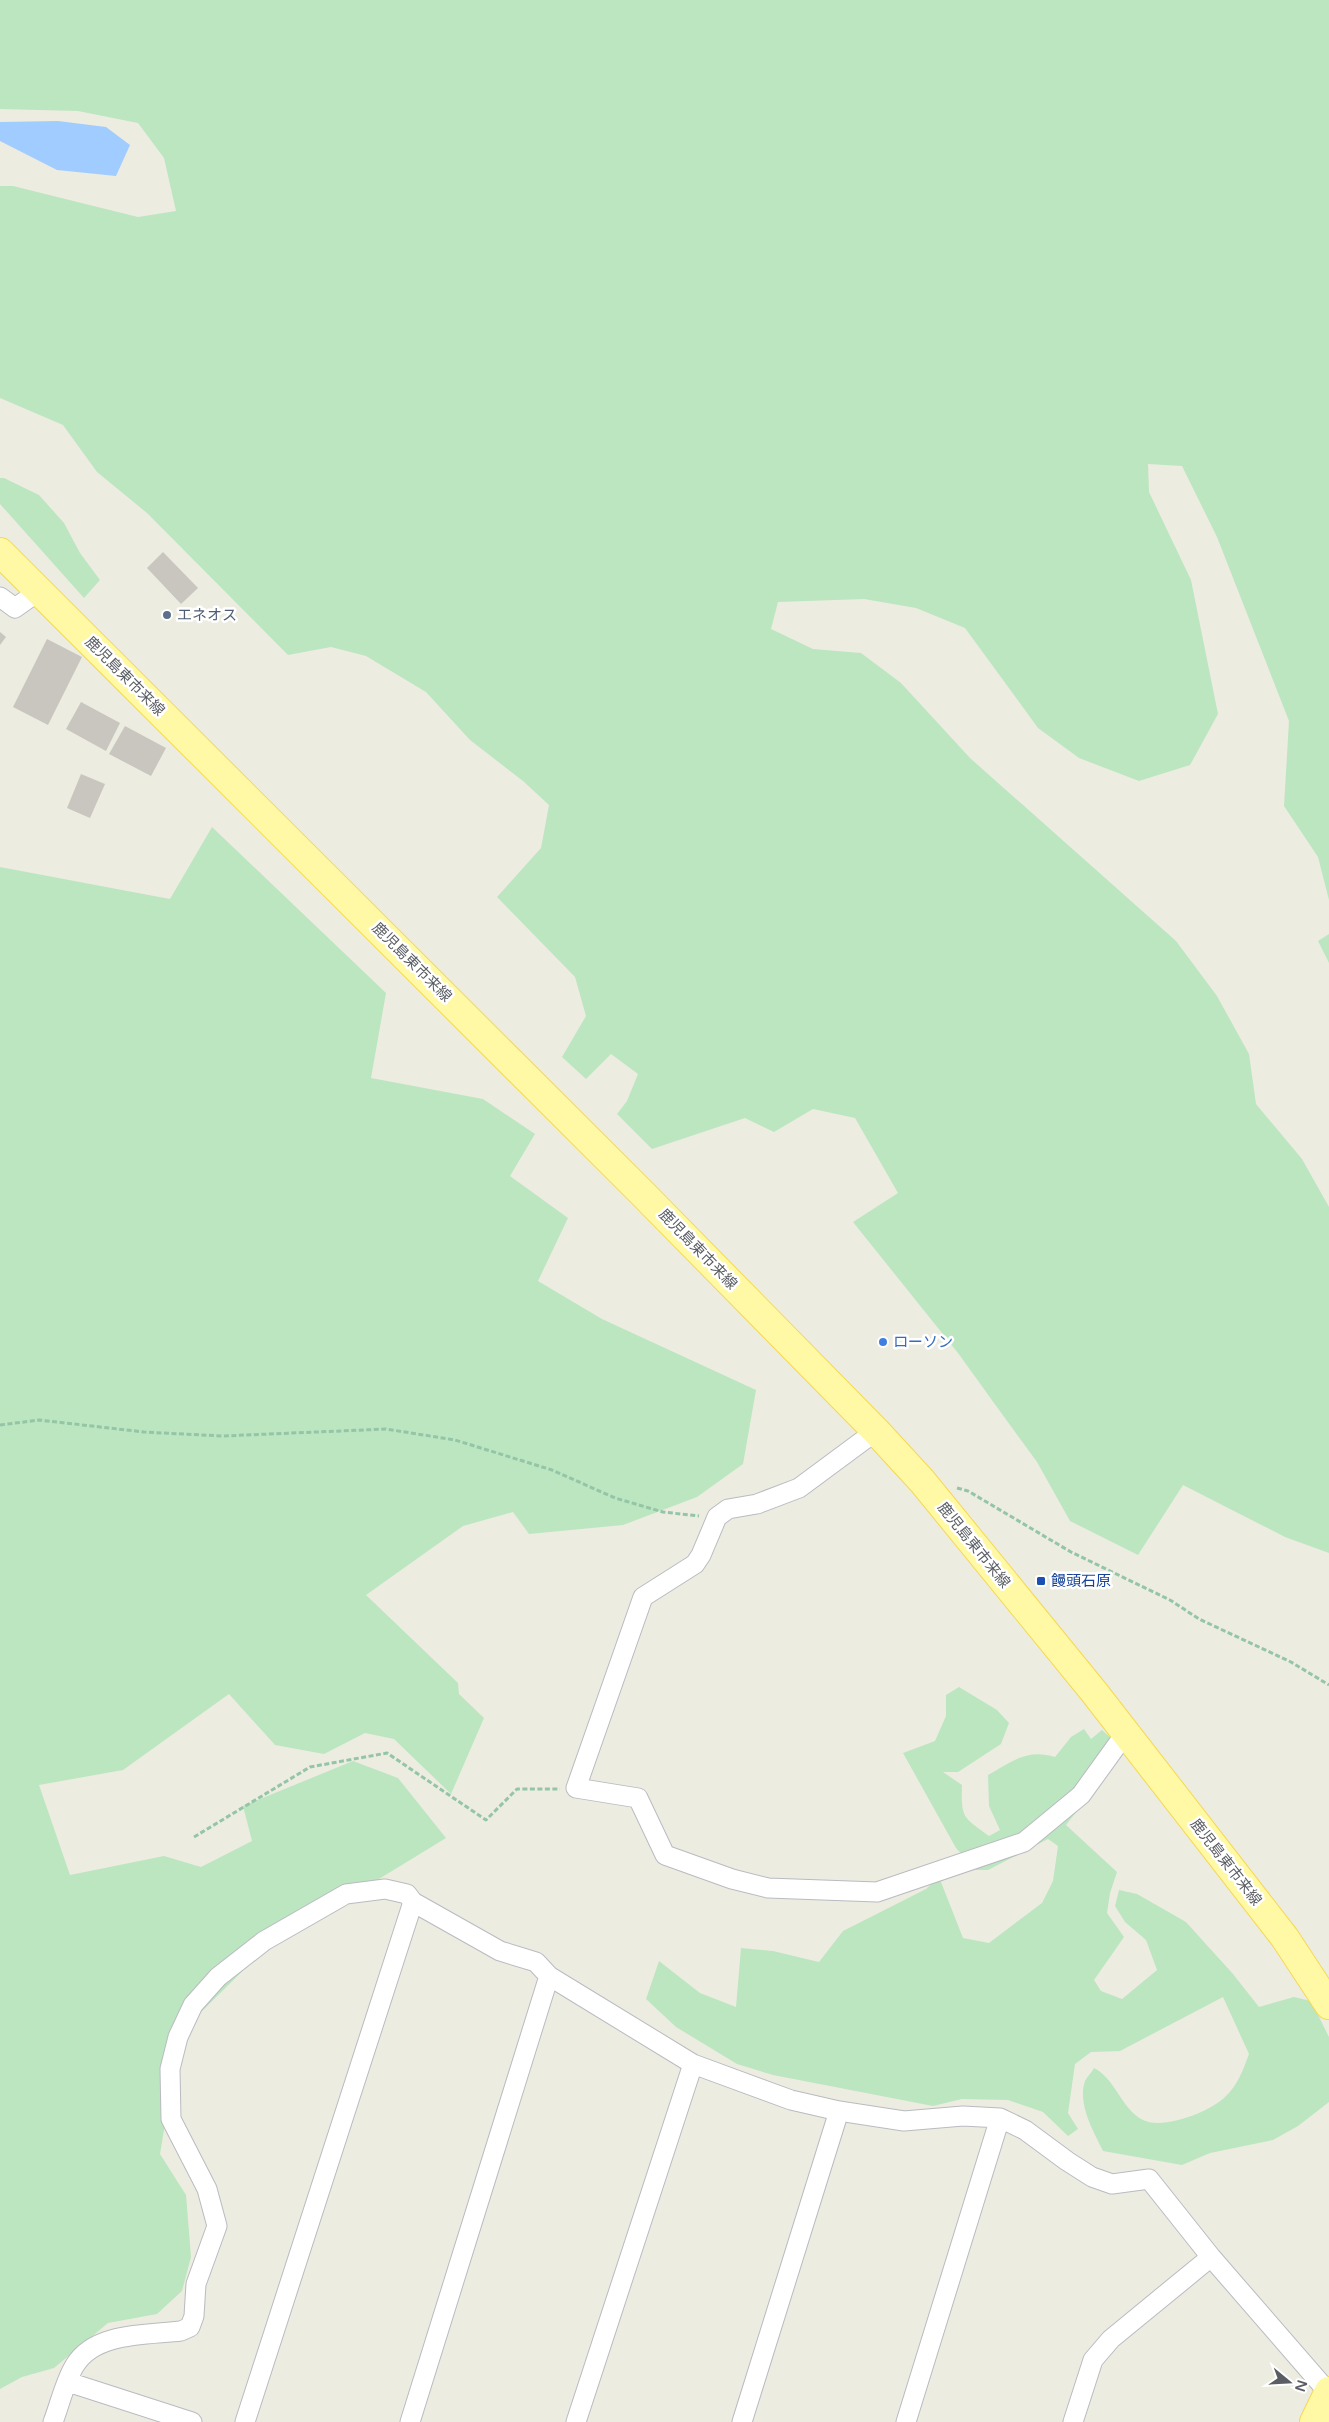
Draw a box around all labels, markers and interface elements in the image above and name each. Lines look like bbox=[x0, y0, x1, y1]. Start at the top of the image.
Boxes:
place label: エネオス bbox=[177, 606, 237, 624]
marker: エネオス bbox=[161, 609, 173, 621]
street label: 鹿児島東市来線 bbox=[82, 633, 168, 719]
street label: 鹿児島東市来線 bbox=[369, 919, 455, 1005]
street label: 鹿児島東市来線 bbox=[655, 1205, 741, 1293]
place label: ローソン bbox=[893, 1333, 953, 1351]
marker: ローソン bbox=[877, 1336, 889, 1348]
street label: 鹿児島東市来線 bbox=[934, 1499, 1014, 1591]
place label: 饅頭石原 bbox=[1051, 1572, 1111, 1590]
marker: 饅頭石原 bbox=[1035, 1575, 1047, 1587]
street label: 鹿児島東市来線 bbox=[1187, 1815, 1265, 1909]
north arrow bbox=[1264, 2357, 1314, 2407]
text: N bbox=[1291, 2378, 1311, 2394]

